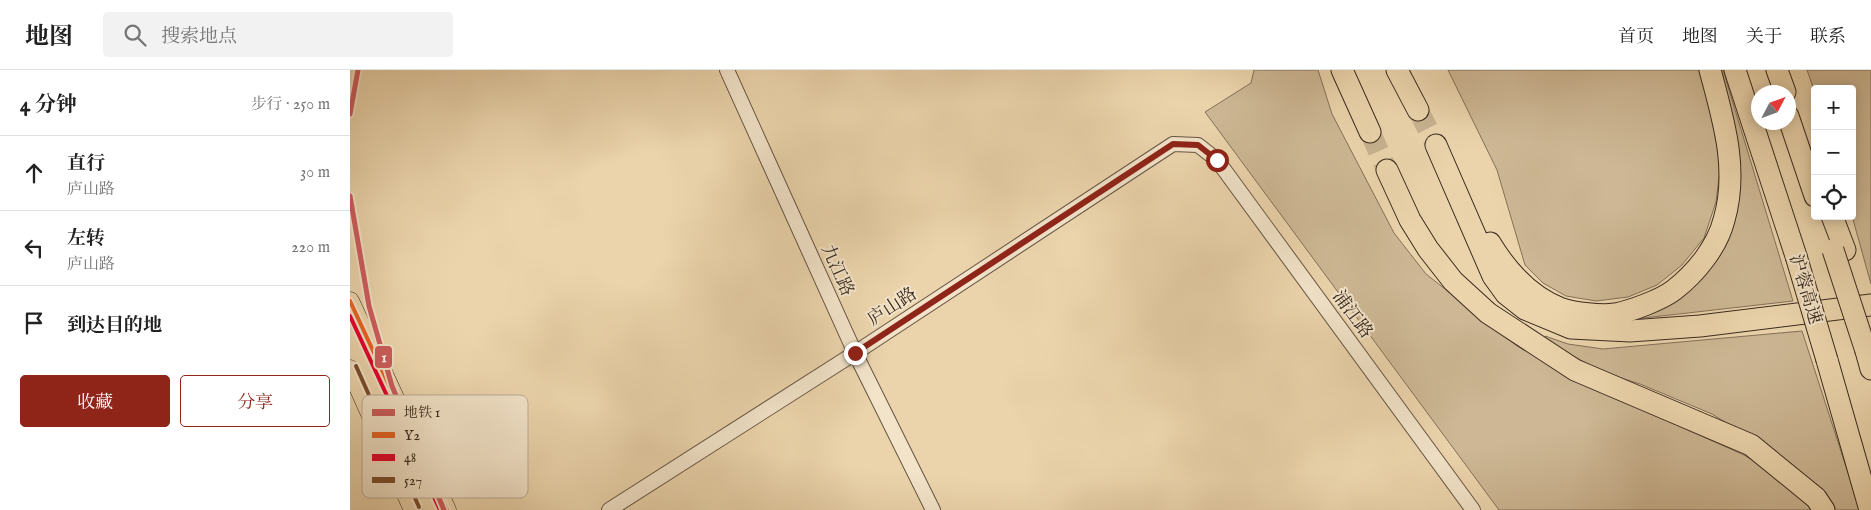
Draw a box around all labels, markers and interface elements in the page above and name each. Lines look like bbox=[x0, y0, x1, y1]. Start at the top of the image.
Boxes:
search box bbox=[103, 12, 453, 57]
icon: search bbox=[121, 21, 149, 49]
text: 地图 bbox=[25, 22, 73, 53]
text: 搜索地点 bbox=[161, 25, 237, 49]
text: 首页 bbox=[1618, 26, 1654, 49]
text: 地图 bbox=[1682, 26, 1718, 49]
text: 关于 bbox=[1746, 26, 1782, 49]
text: 联系 bbox=[1810, 26, 1846, 49]
north arrow bbox=[1751, 85, 1796, 130]
map controls bbox=[1811, 85, 1856, 220]
button: + bbox=[1811, 85, 1856, 130]
text: 4 分钟 bbox=[20, 92, 77, 119]
text: 步行 · 250 m bbox=[251, 95, 330, 115]
button: − bbox=[1811, 130, 1856, 175]
route start bbox=[1206, 149, 1229, 172]
text: 直行 bbox=[67, 152, 105, 176]
icon: ahead bbox=[20, 159, 48, 187]
text: 30 m bbox=[300, 163, 330, 183]
button: locate bbox=[1811, 175, 1856, 220]
text: 庐山路 bbox=[67, 180, 115, 200]
text: 左转 bbox=[67, 227, 105, 251]
icon: left bbox=[20, 234, 48, 262]
text: 220 m bbox=[291, 238, 330, 258]
street label: 九江路 bbox=[815, 241, 858, 300]
street label: 沪蓉高速 bbox=[1783, 252, 1826, 327]
text: 庐山路 bbox=[67, 255, 115, 275]
street label: 庐山路 bbox=[864, 283, 922, 332]
street label: 浦江路 bbox=[1327, 286, 1377, 343]
icon: arrive bbox=[20, 309, 48, 337]
text: 到达目的地 bbox=[67, 314, 162, 338]
route end bbox=[844, 342, 867, 365]
line badge: 1 bbox=[374, 345, 393, 369]
text: 1 bbox=[381, 349, 387, 367]
button: 收藏 bbox=[20, 375, 170, 427]
button: 分享 bbox=[180, 375, 330, 427]
legend bbox=[362, 395, 528, 498]
text: 地铁 1 bbox=[404, 404, 440, 422]
text: Y2 bbox=[404, 427, 421, 445]
text: 48 bbox=[404, 449, 416, 467]
text: 527 bbox=[404, 472, 422, 490]

